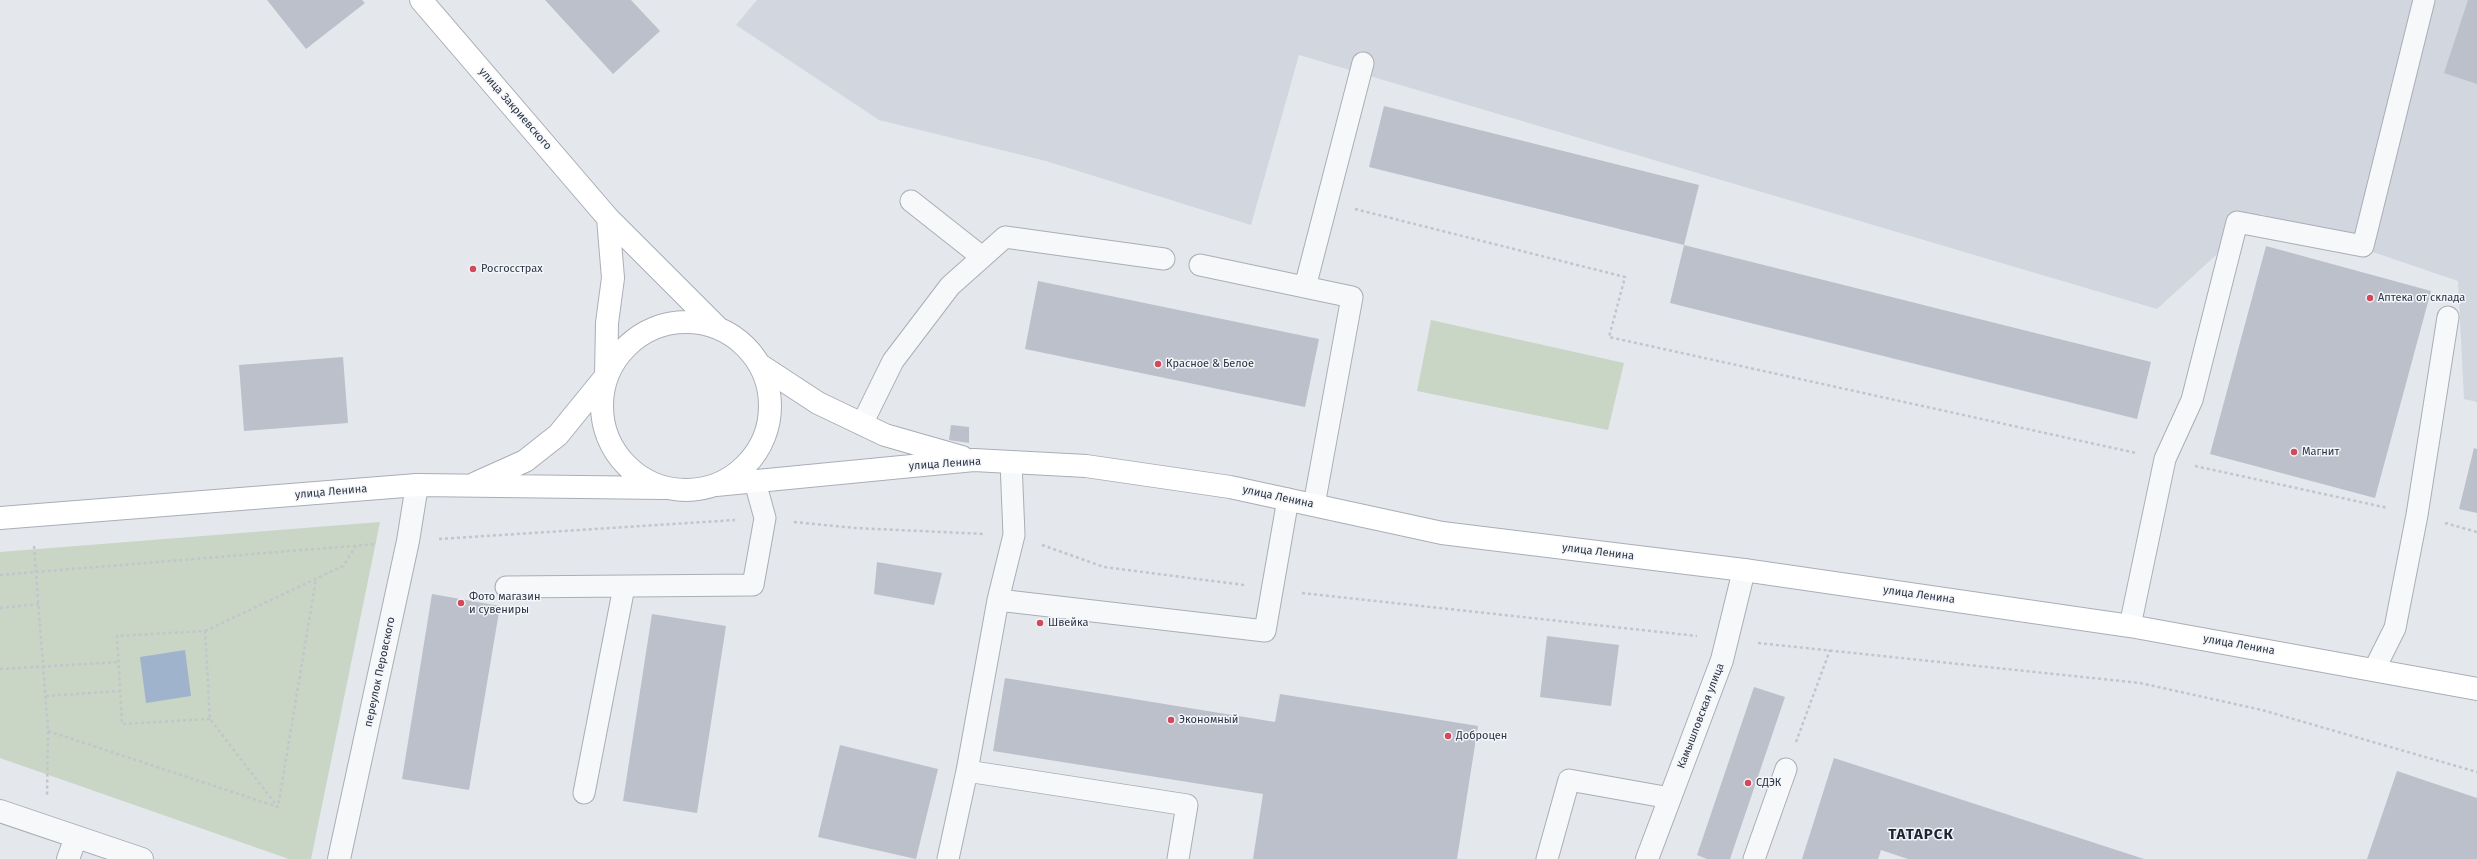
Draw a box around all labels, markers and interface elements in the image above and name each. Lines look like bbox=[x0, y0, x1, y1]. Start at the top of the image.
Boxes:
street label: улица Закриевского bbox=[476, 65, 554, 153]
place label: Росгосстрах bbox=[481, 262, 543, 276]
marker: Росгосстрах bbox=[468, 264, 478, 274]
place label: Аптека от склада bbox=[2378, 291, 2465, 305]
marker: Аптека от склада bbox=[2365, 293, 2375, 303]
place label: Красное & Белое bbox=[1166, 357, 1254, 371]
marker: Красное & Белое bbox=[1153, 359, 1163, 369]
place label: Магнит bbox=[2302, 445, 2339, 459]
marker: Магнит bbox=[2289, 447, 2299, 457]
street label: улица Ленина bbox=[908, 455, 982, 473]
street label: улица Ленина bbox=[294, 482, 368, 502]
street label: улица Ленина bbox=[1241, 483, 1315, 511]
street label: улица Ленина bbox=[1561, 541, 1635, 563]
street label: улица Ленина bbox=[1882, 583, 1956, 607]
place label: Фото магазин и сувениры bbox=[469, 590, 540, 616]
marker: Фото магазин и сувениры bbox=[456, 598, 466, 608]
street label: переулок Перовского bbox=[362, 616, 398, 728]
place label: Швейка bbox=[1048, 616, 1088, 630]
marker: Швейка bbox=[1035, 618, 1045, 628]
street label: улица Ленина bbox=[2202, 632, 2276, 658]
street label: Камышловская улица bbox=[1675, 661, 1727, 771]
place label: Экономный bbox=[1179, 713, 1238, 727]
marker: Экономный bbox=[1166, 715, 1176, 725]
place label: Доброцен bbox=[1456, 729, 1507, 743]
marker: Доброцен bbox=[1443, 731, 1453, 741]
place label: СДЭК bbox=[1756, 776, 1781, 790]
marker: СДЭК bbox=[1743, 778, 1753, 788]
district label: ТАТАРСК bbox=[1888, 826, 1954, 844]

